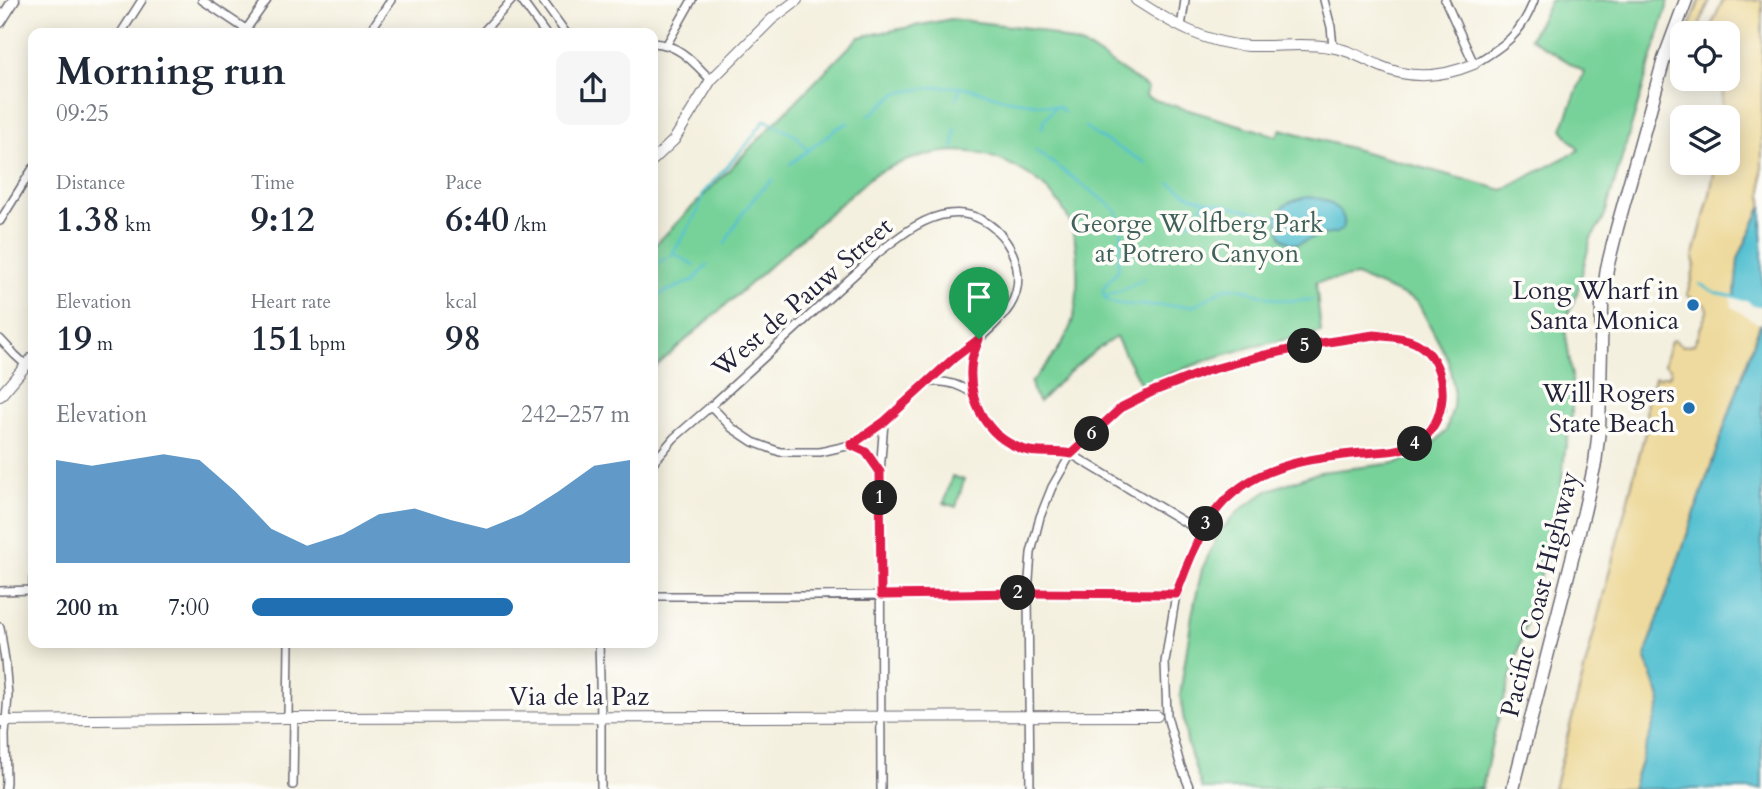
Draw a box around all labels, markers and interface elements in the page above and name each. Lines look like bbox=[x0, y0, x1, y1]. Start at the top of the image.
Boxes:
map controls bbox=[1670, 21, 1740, 175]
button: locate bbox=[1670, 21, 1740, 91]
text: Morning run bbox=[56, 46, 286, 98]
button: share bbox=[556, 51, 630, 125]
text: 09:25 bbox=[56, 98, 109, 129]
button: layers bbox=[1670, 105, 1740, 175]
text: Distance bbox=[56, 170, 125, 196]
text: Time bbox=[251, 170, 295, 196]
text: Pace bbox=[445, 170, 482, 196]
text: 1.38 bbox=[56, 196, 120, 244]
text: 9:12 bbox=[251, 196, 315, 244]
text: 6:40 bbox=[445, 196, 509, 244]
park label: George Wolfberg Park at Potrero Canyon bbox=[1070, 206, 1324, 271]
street label: West de Pauw Street bbox=[704, 209, 900, 386]
text: km bbox=[120, 212, 151, 238]
text: /km bbox=[509, 212, 547, 238]
pin bbox=[949, 267, 1009, 339]
place label: Long Wharf in Santa Monica bbox=[1512, 273, 1679, 338]
icon: arrive bbox=[960, 278, 998, 316]
text: Elevation bbox=[56, 289, 131, 315]
text: Heart rate bbox=[251, 289, 331, 315]
text: kcal bbox=[445, 289, 477, 315]
marker: Long Wharf in Santa Monica bbox=[1685, 297, 1701, 313]
text: 19 bbox=[56, 315, 92, 363]
text: 151 bbox=[251, 315, 304, 363]
text: 98 bbox=[445, 315, 481, 363]
pin: 5 bbox=[1288, 328, 1322, 364]
text: m bbox=[92, 331, 113, 357]
text: bpm bbox=[304, 331, 346, 357]
text: 5 bbox=[1300, 332, 1309, 358]
place label: Will Rogers State Beach bbox=[1541, 376, 1675, 441]
text: Elevation bbox=[56, 399, 147, 430]
text: 242–257 m bbox=[521, 399, 630, 430]
marker: Will Rogers State Beach bbox=[1681, 400, 1697, 416]
pin: 6 bbox=[1074, 416, 1110, 452]
text: 6 bbox=[1087, 420, 1096, 446]
pin: 4 bbox=[1398, 426, 1432, 462]
text: 4 bbox=[1410, 430, 1419, 456]
street label: Pacific Coast Highway bbox=[1492, 467, 1587, 721]
pin: 1 bbox=[862, 480, 898, 516]
text: 1 bbox=[875, 484, 884, 510]
pin: 3 bbox=[1188, 506, 1224, 542]
text: 3 bbox=[1201, 510, 1210, 536]
pin: 2 bbox=[1000, 576, 1036, 610]
text: 2 bbox=[1013, 579, 1022, 605]
text: 200 m bbox=[56, 592, 119, 623]
text: 7:00 bbox=[168, 592, 209, 623]
street label: Via de la Paz bbox=[509, 679, 650, 714]

